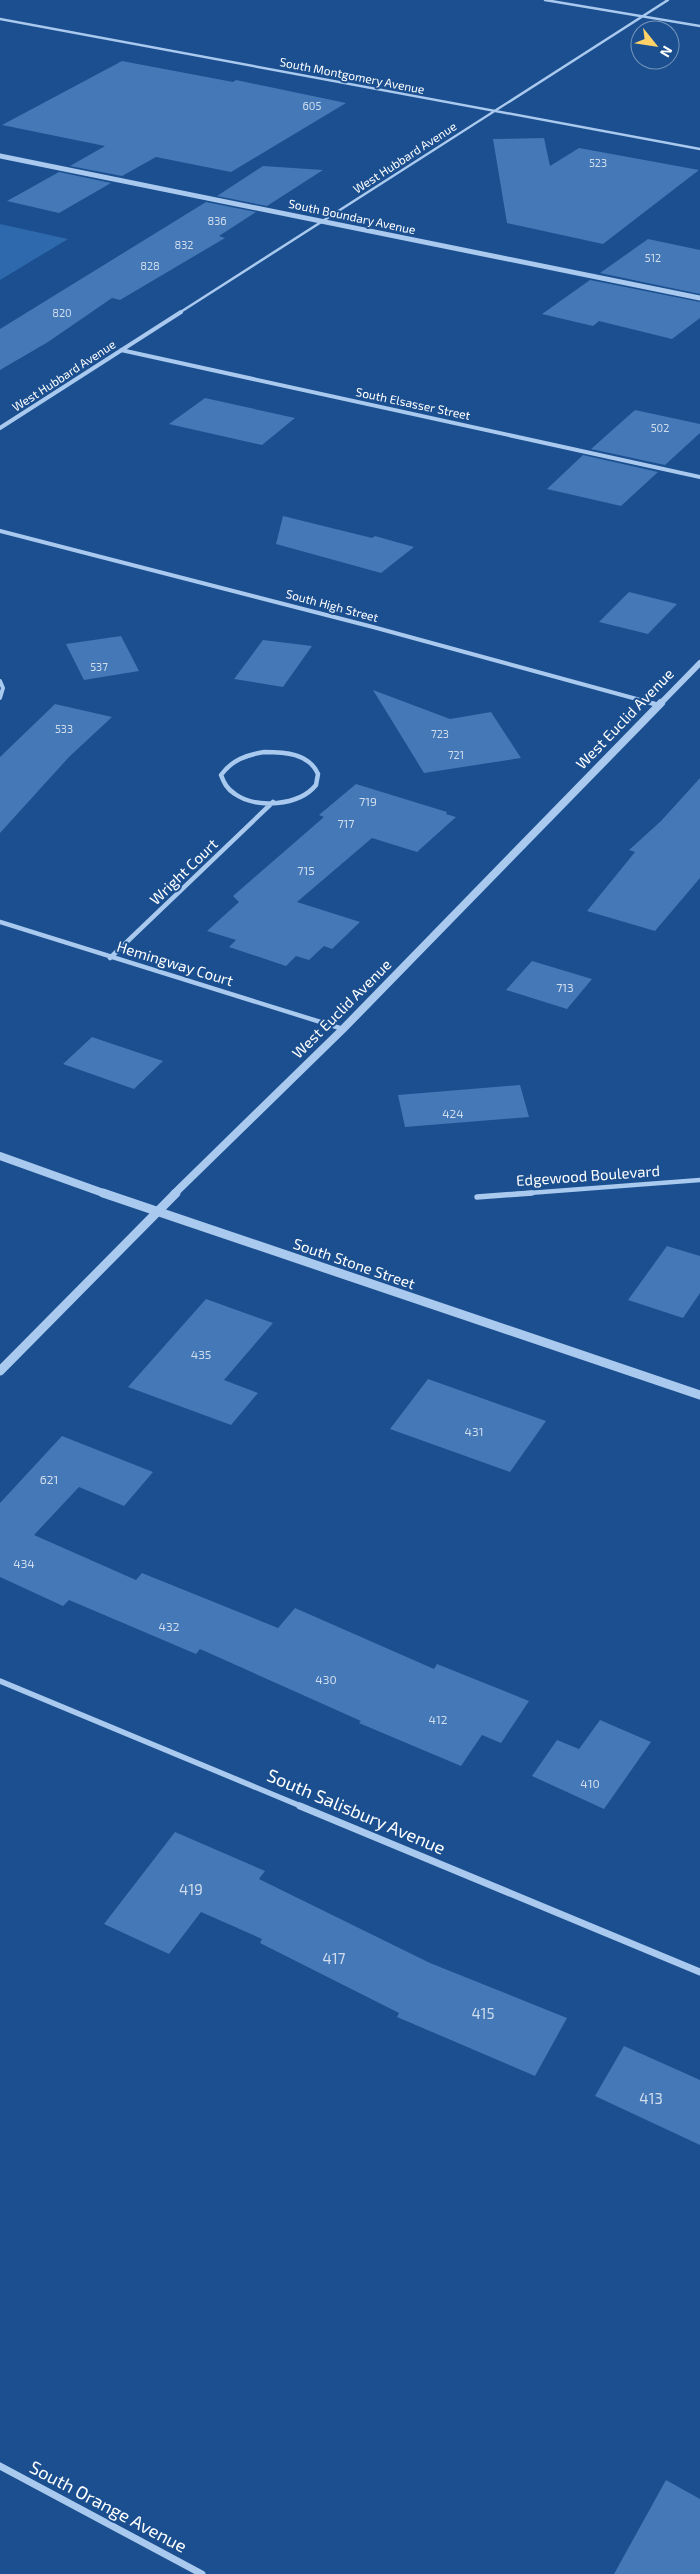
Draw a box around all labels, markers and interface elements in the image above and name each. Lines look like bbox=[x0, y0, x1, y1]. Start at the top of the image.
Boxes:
north arrow bbox=[630, 20, 680, 70]
text: N bbox=[657, 43, 677, 60]
street label: South Montgomery Avenue bbox=[278, 54, 426, 96]
house number: 605 bbox=[303, 99, 322, 112]
street label: West Hubbard Avenue bbox=[350, 119, 459, 196]
house number: 523 bbox=[589, 156, 607, 169]
street label: South Boundary Avenue bbox=[287, 196, 417, 236]
house number: 836 bbox=[207, 214, 227, 227]
house number: 832 bbox=[175, 238, 193, 251]
house number: 512 bbox=[645, 251, 661, 264]
house number: 828 bbox=[140, 259, 160, 272]
house number: 820 bbox=[52, 306, 72, 319]
street label: West Hubbard Avenue bbox=[9, 337, 118, 414]
street label: South Elsasser Street bbox=[355, 384, 472, 422]
house number: 502 bbox=[651, 421, 669, 434]
street label: South High Street bbox=[284, 586, 381, 624]
house number: 537 bbox=[90, 660, 108, 673]
street label: West Euclid Avenue bbox=[572, 664, 677, 772]
house number: 533 bbox=[55, 722, 73, 735]
house number: 723 bbox=[431, 727, 449, 740]
house number: 721 bbox=[448, 748, 464, 761]
house number: 719 bbox=[359, 794, 377, 808]
house number: 717 bbox=[337, 816, 355, 830]
street label: Wright Court bbox=[146, 834, 221, 908]
house number: 715 bbox=[297, 863, 315, 877]
street label: Hemingway Court bbox=[115, 937, 236, 989]
street label: West Euclid Avenue bbox=[288, 955, 395, 1062]
house number: 713 bbox=[556, 980, 574, 994]
house number: 424 bbox=[442, 1106, 464, 1120]
street label: Edgewood Boulevard bbox=[515, 1161, 660, 1189]
street label: South Stone Street bbox=[291, 1234, 418, 1292]
house number: 435 bbox=[191, 1347, 211, 1361]
house number: 431 bbox=[465, 1424, 483, 1438]
house number: 621 bbox=[40, 1472, 58, 1486]
house number: 434 bbox=[13, 1556, 35, 1570]
house number: 432 bbox=[159, 1619, 180, 1633]
house number: 430 bbox=[315, 1672, 337, 1686]
house number: 412 bbox=[429, 1712, 448, 1726]
street label: South Salisbury Avenue bbox=[264, 1764, 449, 1859]
house number: 410 bbox=[580, 1776, 600, 1790]
house number: 419 bbox=[179, 1880, 203, 1898]
house number: 417 bbox=[323, 1949, 346, 1967]
house number: 415 bbox=[471, 2004, 495, 2022]
house number: 413 bbox=[639, 2089, 663, 2107]
street label: South Orange Avenue bbox=[26, 2455, 191, 2557]

